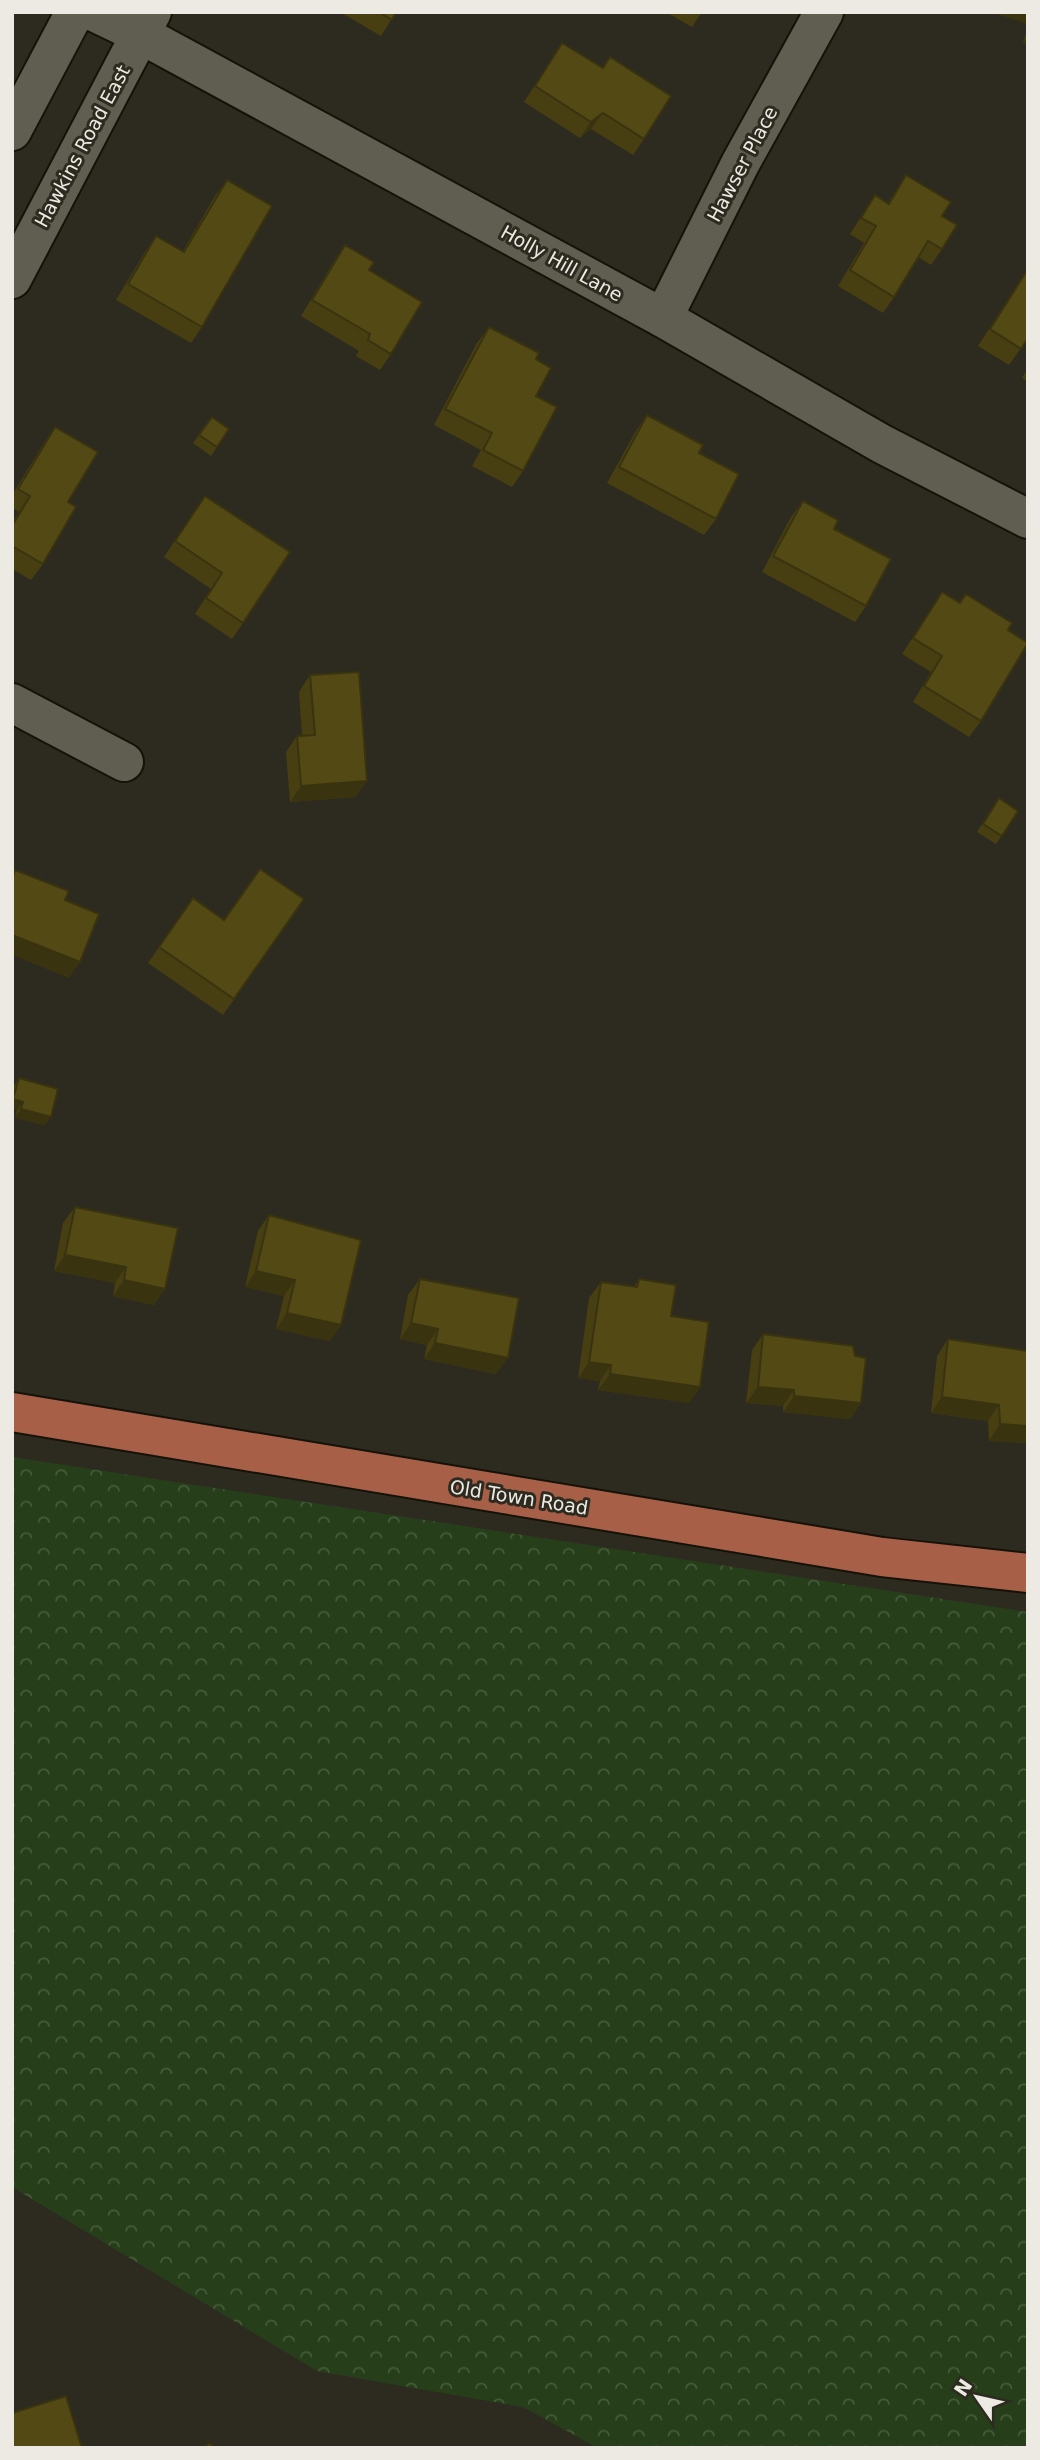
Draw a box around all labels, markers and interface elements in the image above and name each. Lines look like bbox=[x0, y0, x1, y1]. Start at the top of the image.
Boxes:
street label: Hawkins Road East bbox=[30, 61, 134, 231]
street label: Hawser Place bbox=[702, 103, 782, 225]
street label: Holly Hill Lane bbox=[497, 220, 627, 306]
street label: Old Town Road bbox=[448, 1475, 590, 1519]
north arrow bbox=[942, 2362, 1012, 2432]
text: N bbox=[949, 2375, 976, 2400]

